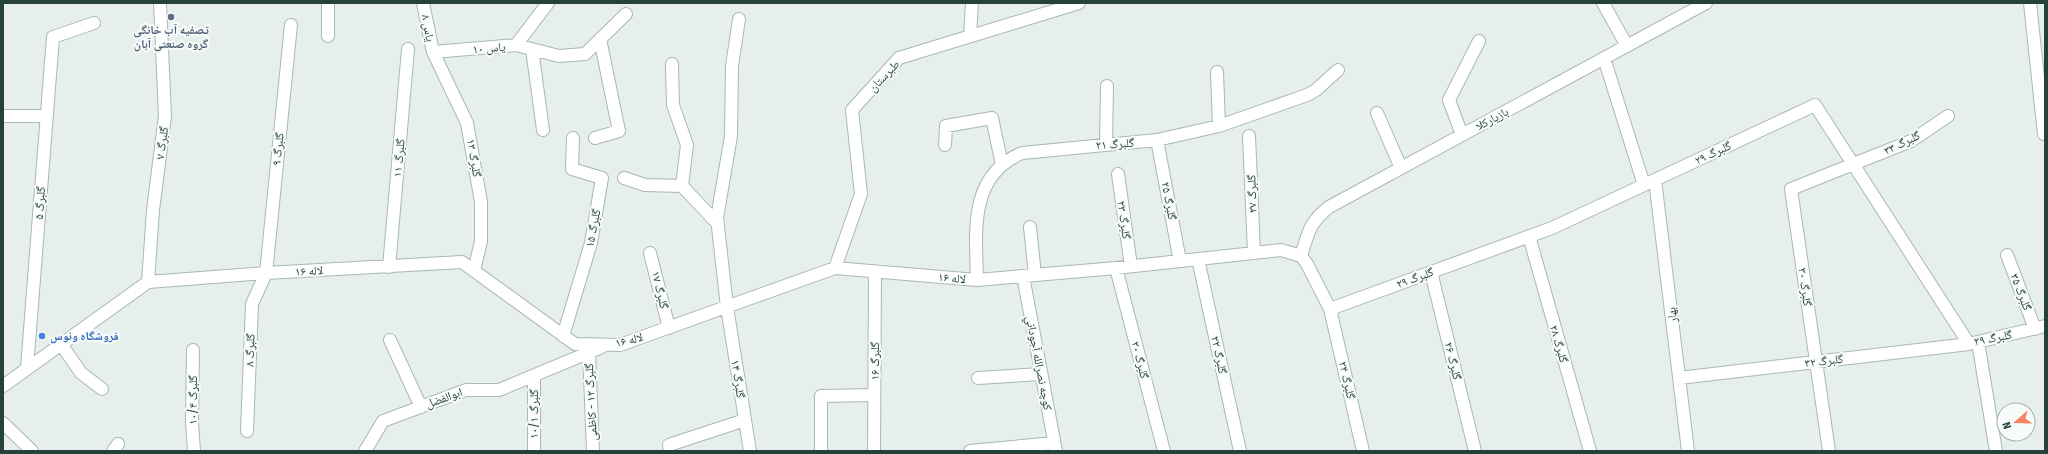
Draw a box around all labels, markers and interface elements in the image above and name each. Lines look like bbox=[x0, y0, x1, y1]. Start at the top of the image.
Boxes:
marker: تصفیه آب خانگی گروه صنعتی آبان bbox=[166, 12, 176, 22]
street label: یاس ۸ bbox=[418, 13, 438, 43]
place label: تصفیه آب خانگی گروه صنعتی آبان bbox=[133, 23, 210, 52]
street label: یاس ۱۰ bbox=[472, 40, 506, 57]
street label: طبرستان bbox=[866, 57, 903, 95]
street label: بازیارکلا bbox=[1473, 105, 1511, 134]
street label: گلبرگ ۷ bbox=[153, 126, 172, 160]
street label: گلبرگ ۳۳ bbox=[1882, 128, 1923, 158]
street label: گلبرگ ۹ bbox=[269, 132, 287, 166]
street label: گلبرگ ۲۱ bbox=[1095, 136, 1135, 153]
street label: گلبرگ ۱۱ bbox=[390, 138, 408, 178]
street label: گلبرگ ۱۳ bbox=[463, 138, 484, 178]
street label: گلبرگ ۲۹ bbox=[1693, 139, 1734, 168]
street label: گلبرگ ۲۷ bbox=[1244, 174, 1260, 214]
street label: گلبرگ ۲۵ bbox=[1158, 181, 1180, 221]
street label: گلبرگ ۵ bbox=[32, 186, 49, 220]
street label: گلبرگ ۲۳ bbox=[1114, 200, 1134, 240]
street label: گلبرگ ۱۵ bbox=[582, 208, 604, 248]
street label: لاله ۱۶ bbox=[295, 263, 323, 279]
street label: گلبرگ ۲۹ bbox=[1394, 265, 1436, 292]
street label: گلبرگ ۳۰ bbox=[1795, 267, 1815, 307]
street label: گلبرگ ۱۷ bbox=[648, 270, 671, 310]
street label: لاله ۱۶ bbox=[938, 270, 966, 286]
street label: گلبرگ ۳۵ bbox=[2007, 271, 2034, 313]
street label: بهار bbox=[1664, 306, 1680, 325]
street label: كوچه نصرالله آجوداني bbox=[1020, 315, 1055, 412]
street label: گلبرگ ۲۸ bbox=[1547, 324, 1571, 365]
street label: گلبرگ ۲۹ bbox=[1973, 327, 2013, 349]
place label: فروشگاه ونوس bbox=[50, 329, 119, 344]
street label: لاله ۱۶ bbox=[614, 330, 644, 350]
marker: فروشگاه ونوس bbox=[37, 331, 47, 341]
street label: گلبرگ ۸ bbox=[242, 333, 258, 367]
street label: گلبرگ ۲۲ bbox=[1208, 335, 1230, 375]
street label: گلبرگ ۲۰ bbox=[1128, 340, 1152, 381]
street label: گلبرگ ۲۶ bbox=[1441, 341, 1464, 381]
street label: گلبرگ ۱۶ bbox=[868, 342, 882, 380]
street label: گلبرگ ۳۲ bbox=[1804, 352, 1844, 371]
street label: گلبرگ ۱۴ bbox=[728, 359, 748, 399]
street label: گلبرگ ۲۴ bbox=[1335, 360, 1358, 400]
street label: گلبرگ ۱۲ - کاظمی bbox=[582, 363, 600, 441]
street label: گلبرگ ۱۰/۴ bbox=[186, 375, 200, 425]
street label: ابوالفضل bbox=[424, 385, 465, 411]
street label: گلبرگ ۱۰/۱ bbox=[527, 389, 541, 439]
north arrow bbox=[1996, 402, 2036, 442]
text: N bbox=[2000, 420, 2014, 431]

